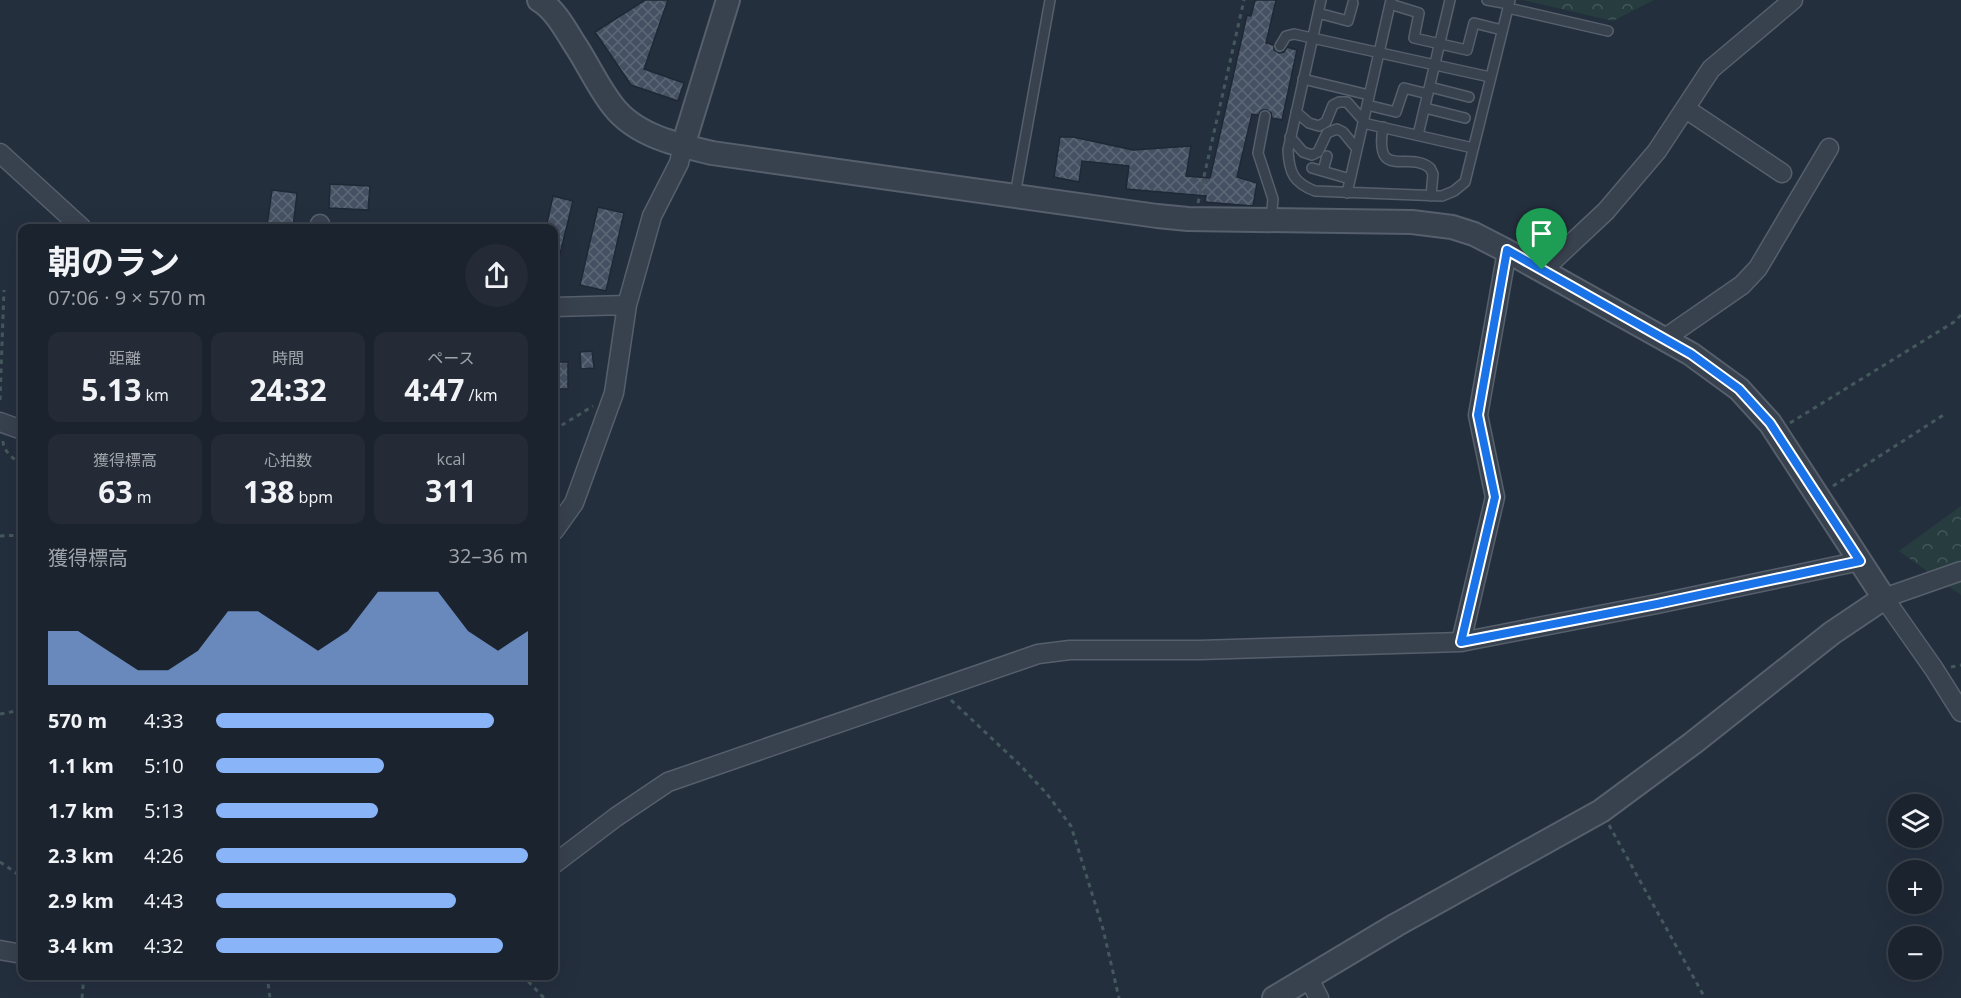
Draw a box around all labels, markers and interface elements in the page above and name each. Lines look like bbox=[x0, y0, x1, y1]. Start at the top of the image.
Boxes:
pin bbox=[1516, 208, 1567, 270]
icon: arrive bbox=[1525, 217, 1558, 250]
text: 朝のラン bbox=[48, 239, 180, 284]
button: share bbox=[465, 244, 528, 307]
text: 07:06 · 9 × 570 m bbox=[48, 284, 206, 311]
text: 距離 bbox=[109, 347, 141, 369]
text: 時間 bbox=[272, 347, 304, 369]
text: ペース bbox=[427, 347, 475, 369]
text: 5.13 bbox=[81, 369, 141, 410]
text: 24:32 bbox=[249, 369, 327, 410]
text: 4:47 bbox=[404, 369, 464, 410]
text: km bbox=[141, 384, 169, 406]
text: /km bbox=[464, 384, 498, 406]
text: kcal bbox=[437, 448, 466, 470]
text: 獲得標高 bbox=[93, 449, 157, 471]
text: 心拍数 bbox=[264, 449, 312, 471]
text: 311 bbox=[425, 470, 477, 511]
text: 63 bbox=[98, 471, 133, 512]
text: 138 bbox=[243, 471, 294, 512]
text: m bbox=[133, 486, 152, 508]
text: bpm bbox=[294, 486, 333, 508]
text: 32–36 m bbox=[449, 542, 528, 569]
text: 獲得標高 bbox=[48, 544, 128, 571]
text: 570 m bbox=[48, 707, 107, 734]
text: 4:33 bbox=[144, 707, 184, 734]
text: 1.1 km bbox=[48, 752, 114, 779]
text: 5:10 bbox=[144, 752, 184, 779]
map controls bbox=[1888, 794, 1942, 980]
button: layers bbox=[1888, 794, 1942, 848]
text: 1.7 km bbox=[48, 797, 114, 824]
text: 5:13 bbox=[144, 797, 184, 824]
text: 2.3 km bbox=[48, 842, 114, 869]
text: 4:26 bbox=[144, 842, 184, 869]
button: + bbox=[1888, 860, 1942, 914]
text: 2.9 km bbox=[48, 887, 114, 914]
text: 4:43 bbox=[144, 887, 184, 914]
button: − bbox=[1888, 926, 1942, 980]
text: 3.4 km bbox=[48, 932, 114, 959]
text: 4:32 bbox=[144, 932, 184, 959]

